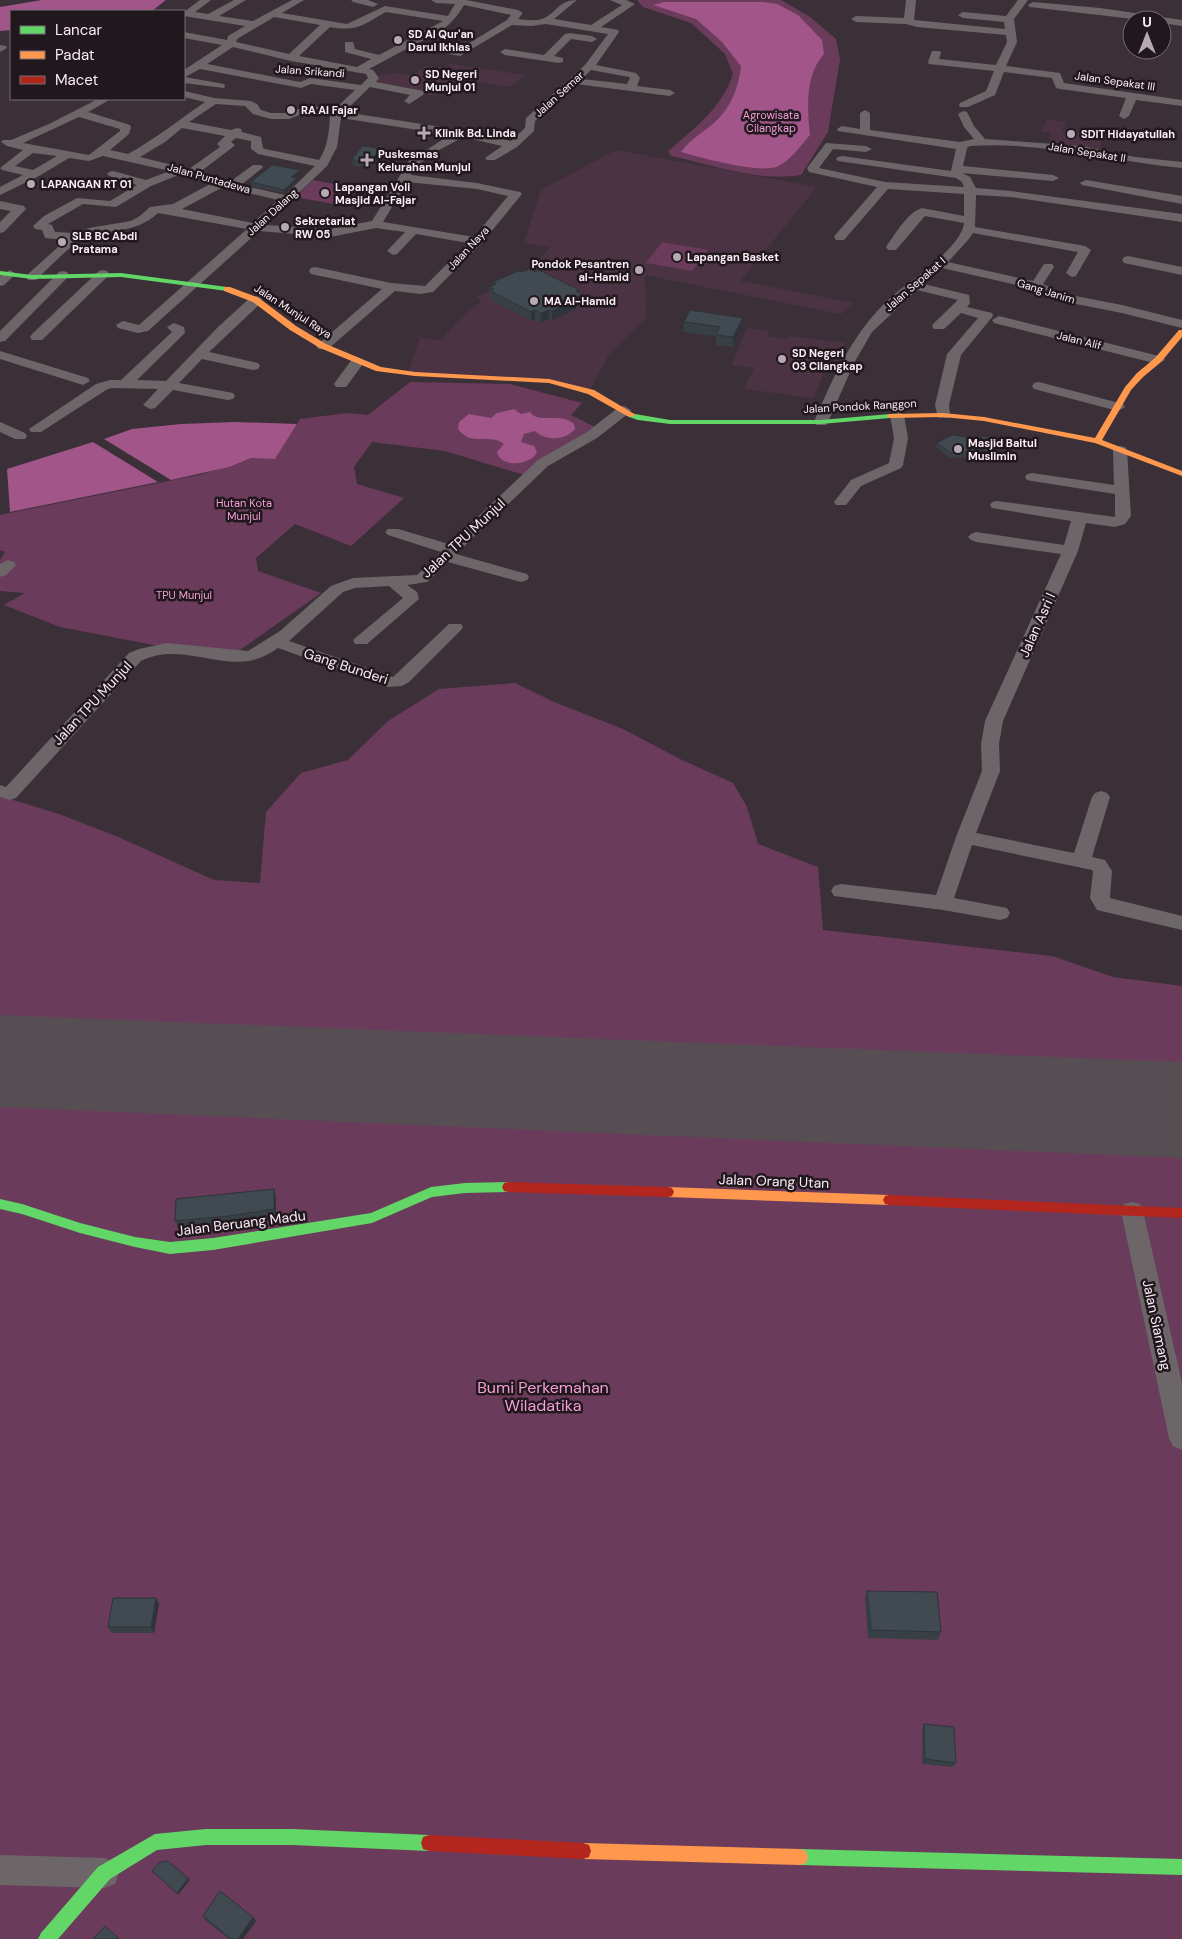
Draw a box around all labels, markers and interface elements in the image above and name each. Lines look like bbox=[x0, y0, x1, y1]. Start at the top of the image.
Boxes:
legend bbox=[10, 10, 185, 100]
north arrow bbox=[1122, 10, 1172, 60]
text: U bbox=[1142, 13, 1152, 31]
text: Lancar bbox=[55, 20, 102, 40]
place label: SD Al Qur'an Darul Ikhlas bbox=[408, 27, 474, 54]
marker: SD Al Qur'an Darul Ikhlas bbox=[392, 34, 404, 46]
text: Padat bbox=[55, 45, 95, 65]
street label: Jalan Srikandi bbox=[275, 62, 345, 80]
place label: SD Negeri Munjul 01 bbox=[425, 67, 477, 94]
street label: Jalan Semar bbox=[531, 68, 587, 120]
street label: Jalan Sepakat III bbox=[1074, 68, 1156, 94]
text: Macet bbox=[55, 70, 99, 90]
marker: SD Negeri Munjul 01 bbox=[409, 74, 421, 86]
place label: RA Al Fajar bbox=[301, 103, 358, 117]
marker: RA Al Fajar bbox=[285, 104, 297, 116]
park label: Agrowisata Cilangkap bbox=[743, 108, 799, 135]
marker: Klinik Bd. Linda bbox=[417, 126, 431, 140]
place label: Klinik Bd. Linda bbox=[435, 126, 516, 140]
place label: SDIT Hidayatullah bbox=[1081, 127, 1175, 141]
marker: SDIT Hidayatullah bbox=[1065, 128, 1077, 140]
street label: Jalan Sepakat II bbox=[1047, 139, 1127, 165]
place label: Puskesmas Kelurahan Munjul bbox=[378, 147, 471, 174]
marker: Puskesmas Kelurahan Munjul bbox=[360, 153, 374, 167]
street label: Jalan Puntadewa bbox=[166, 159, 252, 197]
place label: LAPANGAN RT 01 bbox=[41, 177, 132, 191]
marker: LAPANGAN RT 01 bbox=[25, 178, 37, 190]
place label: Lapangan Voli Masjid Al-Fajar bbox=[335, 180, 416, 207]
street label: Jalan Dalang bbox=[244, 186, 300, 238]
marker: Lapangan Voli Masjid Al-Fajar bbox=[319, 187, 331, 199]
place label: Sekretariat RW 05 bbox=[295, 214, 356, 241]
marker: Sekretariat RW 05 bbox=[279, 221, 291, 233]
street label: Jalan Naya bbox=[444, 223, 492, 273]
place label: SLB BC Abdi Pratama bbox=[72, 229, 137, 256]
marker: SLB BC Abdi Pratama bbox=[56, 236, 68, 248]
place label: Lapangan Basket bbox=[687, 250, 779, 264]
marker: Lapangan Basket bbox=[671, 251, 683, 263]
street label: Jalan Sepakat I bbox=[882, 254, 948, 314]
place label: Pondok Pesantren al-Hamid bbox=[531, 257, 629, 284]
marker: Pondok Pesantren al-Hamid bbox=[633, 264, 645, 276]
street label: Gang Janim bbox=[1015, 276, 1077, 307]
street label: Jalan Munjul Raya bbox=[252, 281, 334, 341]
place label: MA Al-Hamid bbox=[544, 294, 616, 308]
marker: MA Al-Hamid bbox=[528, 295, 540, 307]
street label: Jalan Alif bbox=[1055, 328, 1103, 352]
place label: SD Negeri 03 Cilangkap bbox=[792, 346, 863, 373]
marker: SD Negeri 03 Cilangkap bbox=[776, 353, 788, 365]
street label: Jalan Pondok Ranggon bbox=[803, 396, 917, 416]
place label: Masjid Baitul Muslimin bbox=[968, 436, 1037, 463]
marker: Masjid Baitul Muslimin bbox=[952, 443, 964, 455]
street label: Jalan TPU Munjul bbox=[417, 494, 509, 582]
park label: Hutan Kota Munjul bbox=[216, 496, 272, 523]
park label: TPU Munjul bbox=[156, 588, 212, 602]
street label: Jalan Asri I bbox=[1015, 590, 1059, 660]
street label: Gang Bunderi bbox=[302, 644, 390, 688]
street label: Jalan TPU Munjul bbox=[48, 657, 136, 749]
street label: Jalan Orang Utan bbox=[718, 1170, 830, 1192]
street label: Jalan Beruang Madu bbox=[175, 1206, 307, 1240]
street label: Jalan Siamang bbox=[1139, 1278, 1175, 1372]
park label: Bumi Perkemahan Wiladatika bbox=[477, 1377, 609, 1416]

